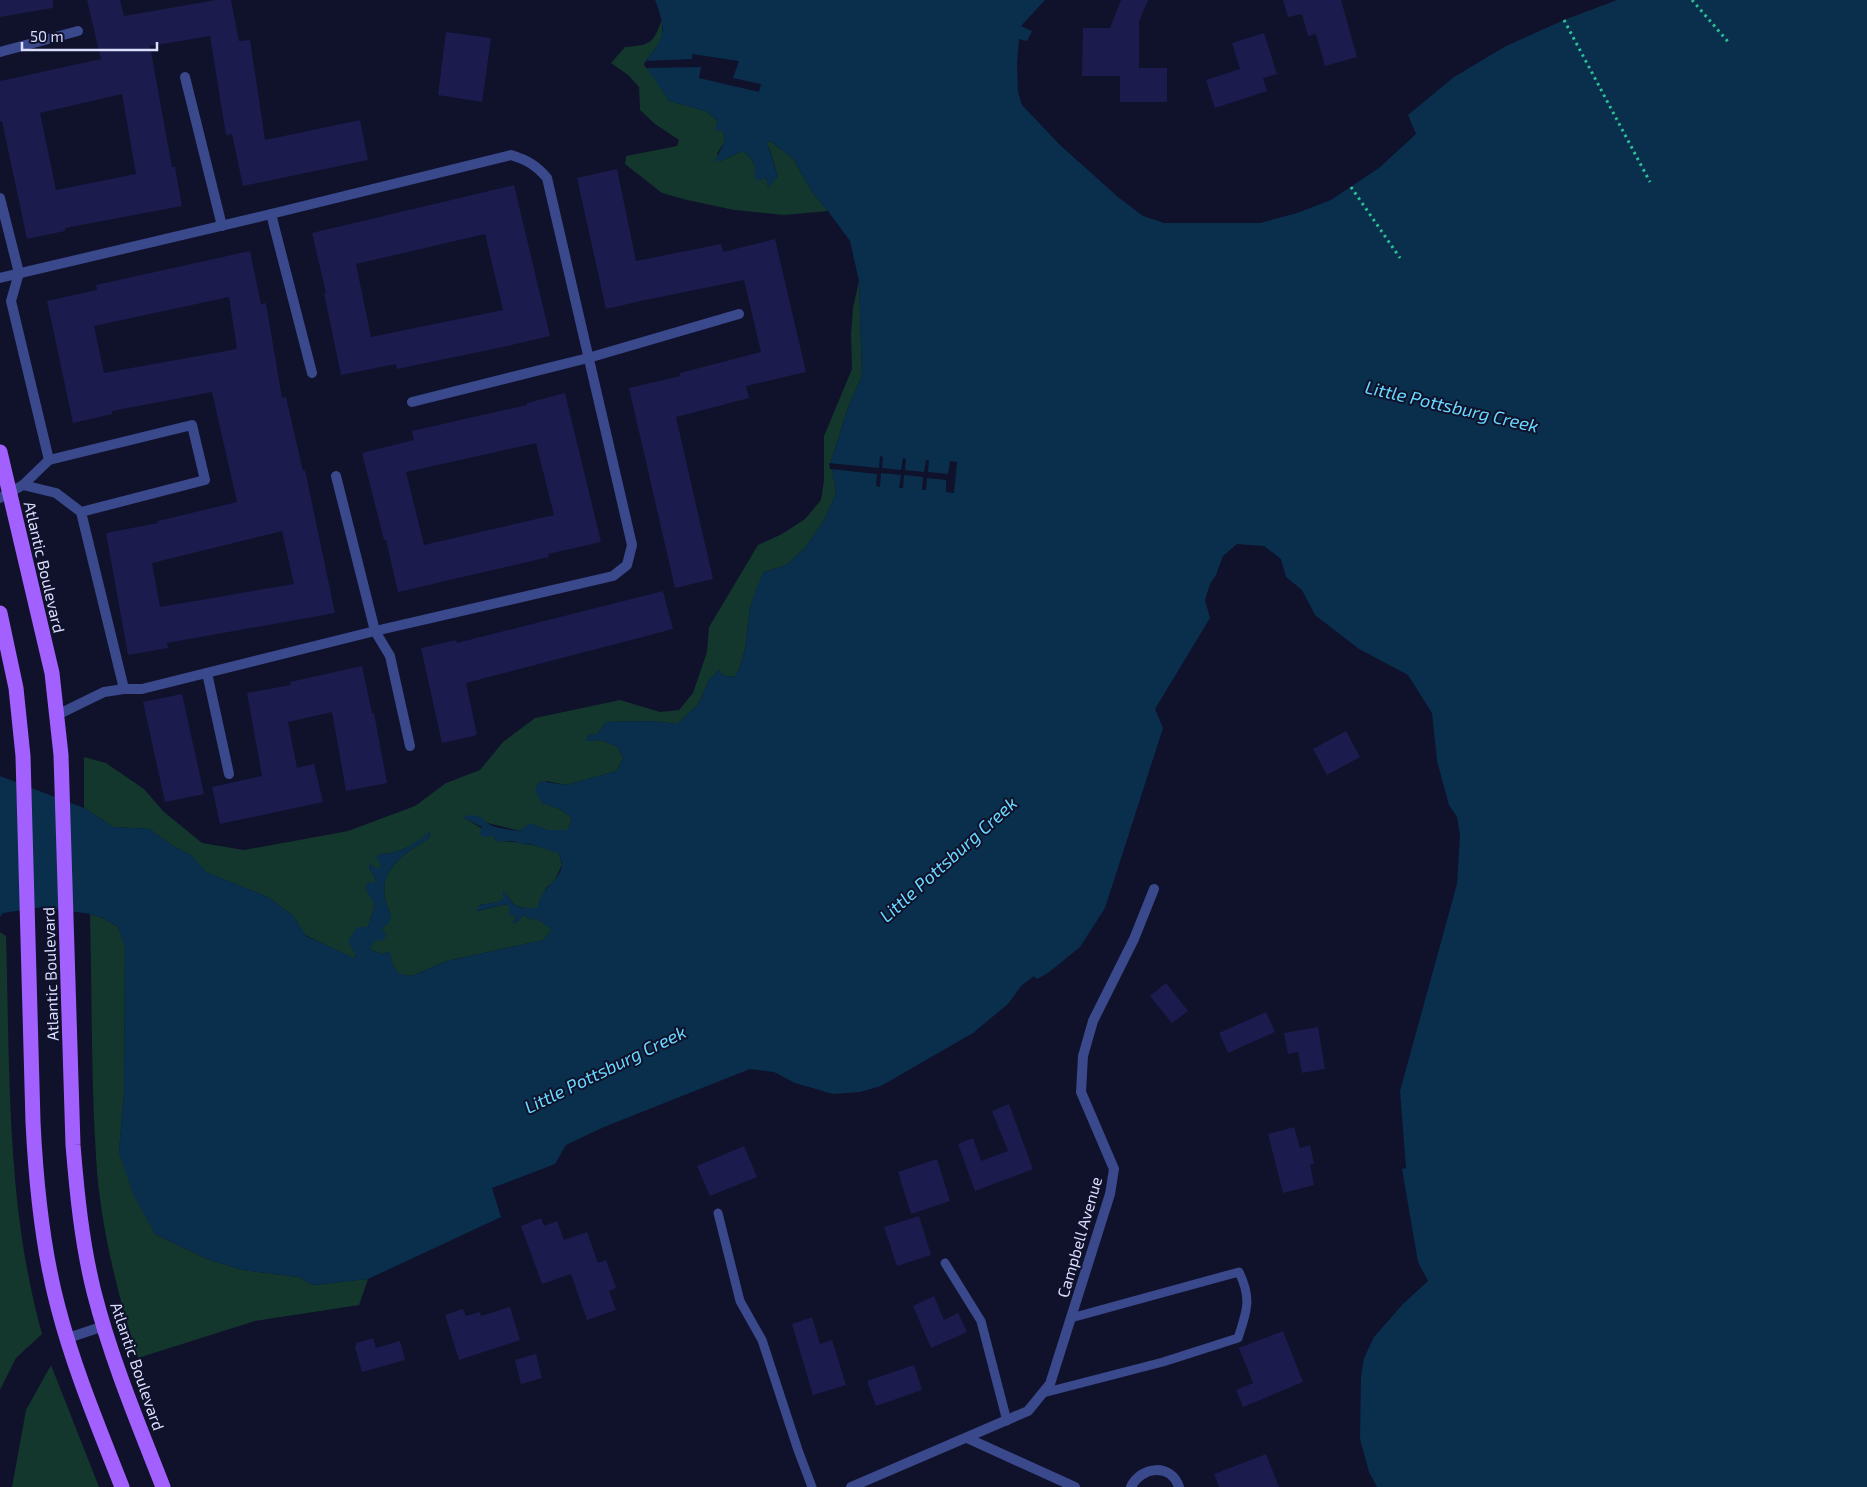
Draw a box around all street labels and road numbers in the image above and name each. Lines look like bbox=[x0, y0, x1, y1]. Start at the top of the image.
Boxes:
street label: Atlantic Boulevard bbox=[21, 499, 69, 635]
street label: Atlantic Boulevard bbox=[38, 907, 62, 1041]
street label: Campbell Avenue bbox=[1053, 1174, 1105, 1300]
street label: Atlantic Boulevard bbox=[107, 1299, 169, 1433]

